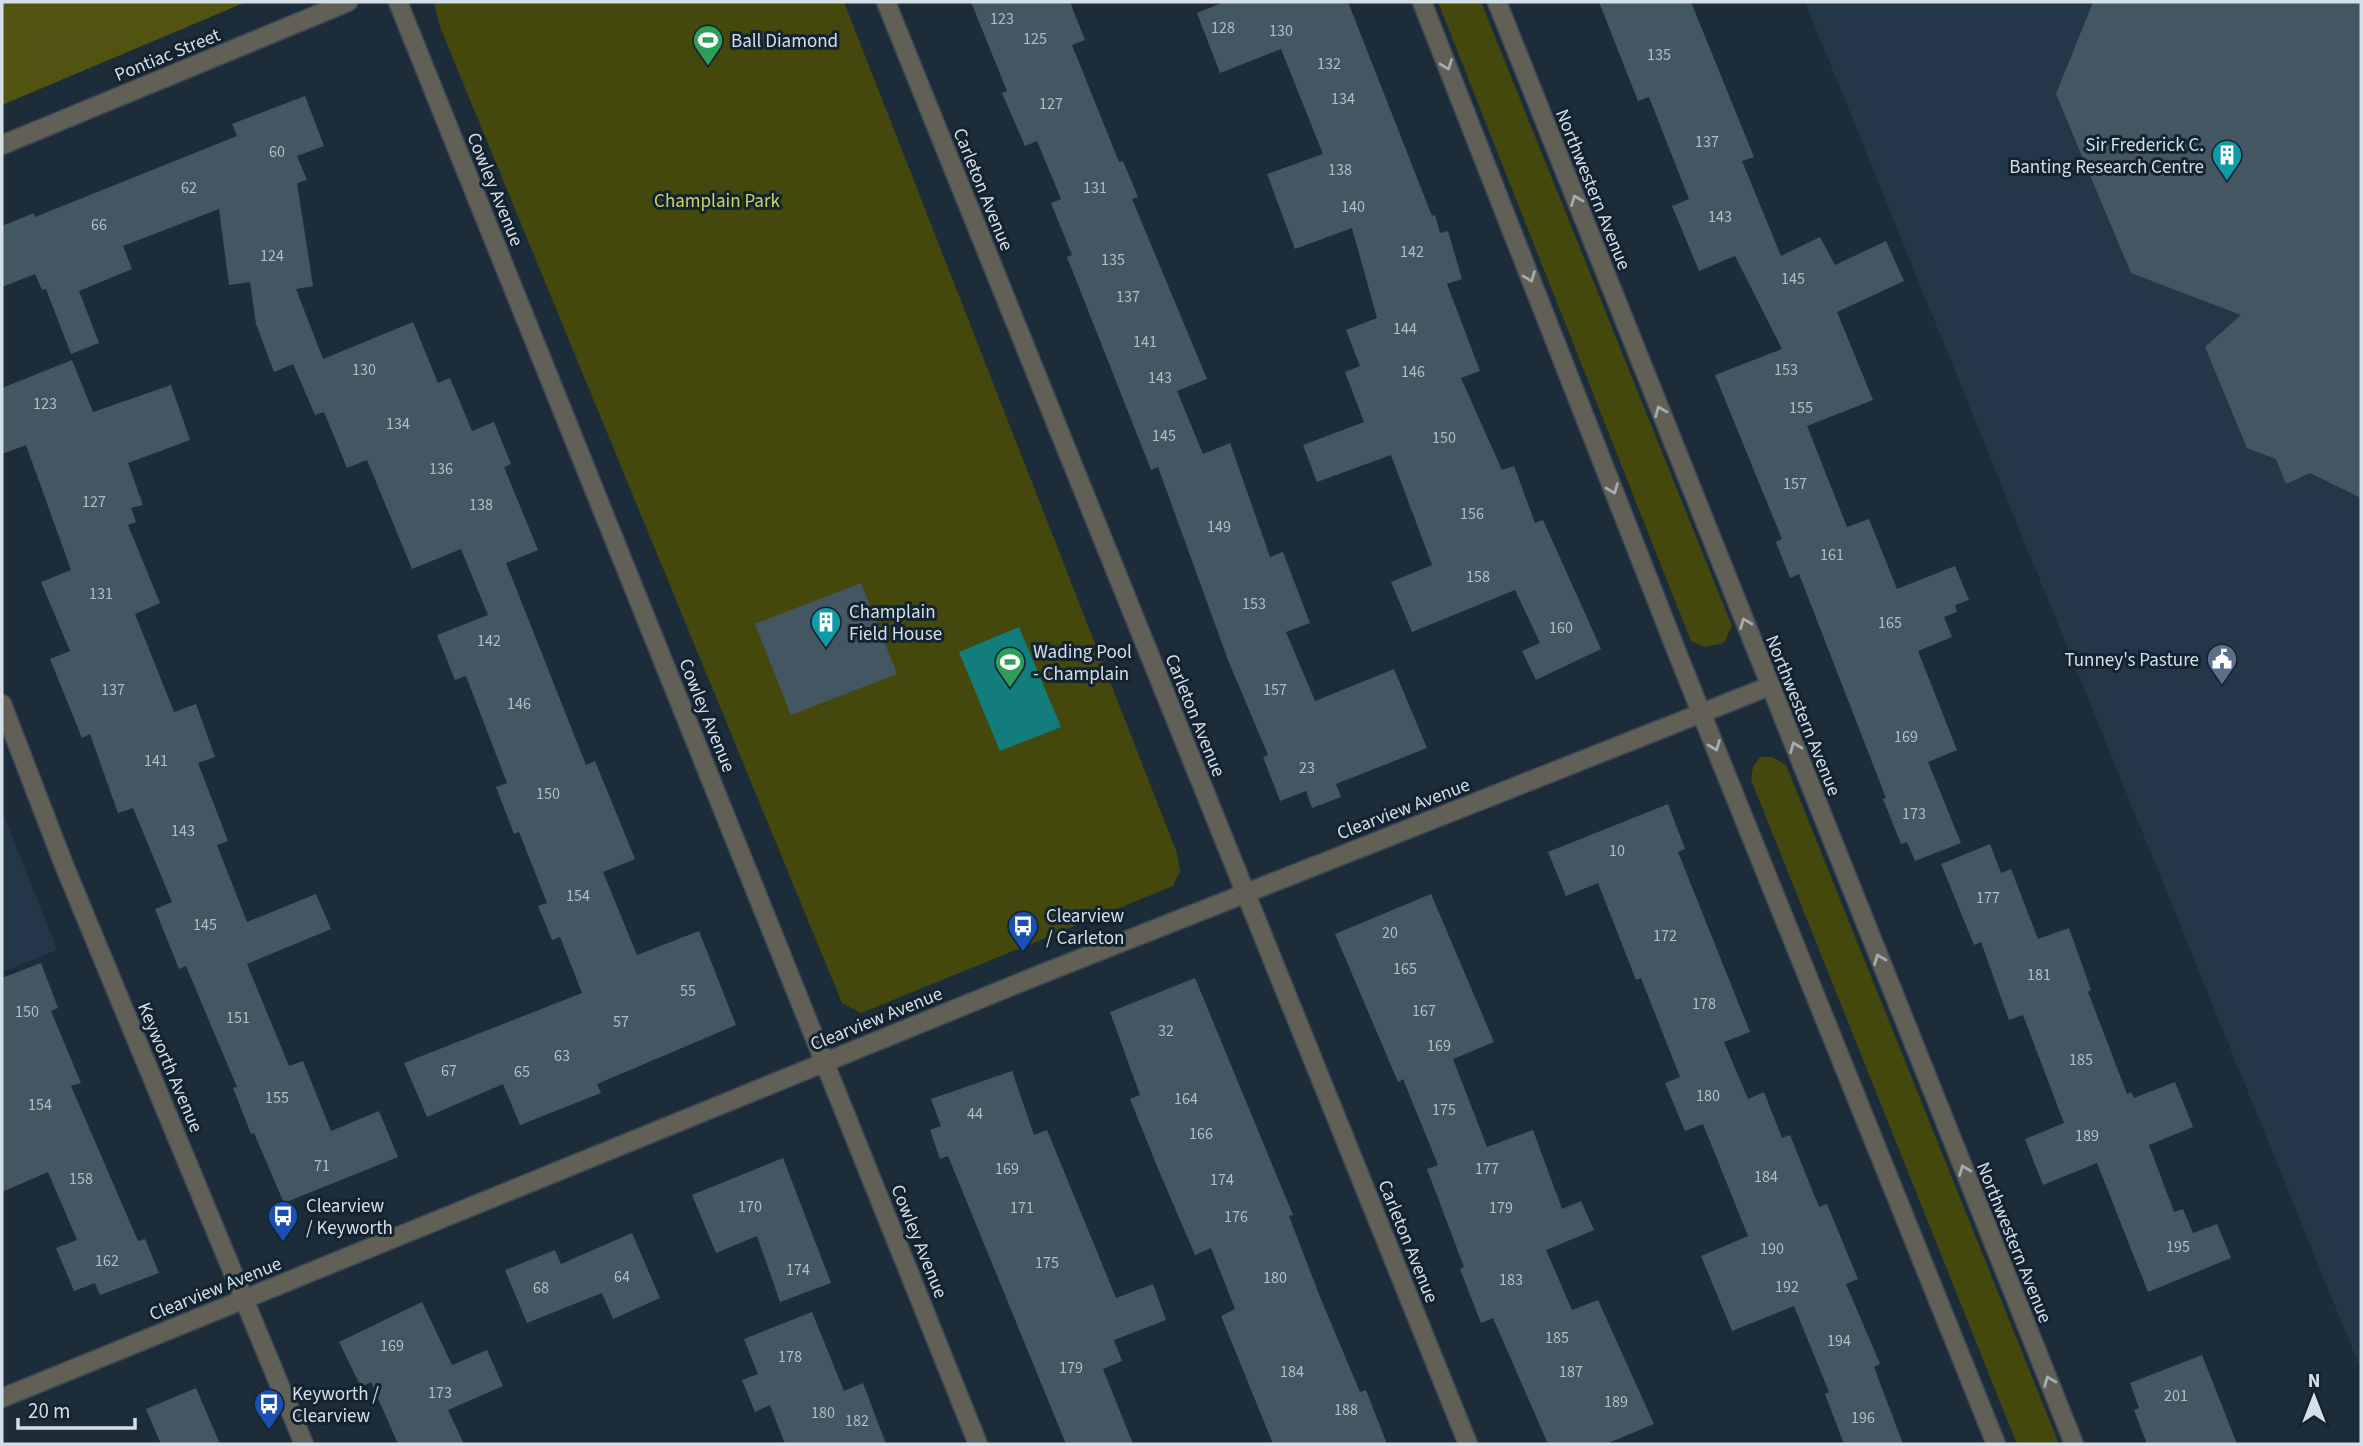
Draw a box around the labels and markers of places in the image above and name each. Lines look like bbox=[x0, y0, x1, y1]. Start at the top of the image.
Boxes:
sports icon: Ball Diamond bbox=[691, 23, 725, 67]
place label: Ball Diamond bbox=[731, 28, 838, 55]
place label: Sir Frederick C. Banting Research Centre bbox=[2009, 132, 2204, 181]
building icon: Sir Frederick C. Banting Research Centre bbox=[2210, 138, 2244, 182]
place label: Champlain Field House bbox=[849, 599, 942, 648]
building icon: Champlain Field House bbox=[809, 605, 843, 649]
place label: Wading Pool - Champlain bbox=[1033, 639, 1132, 688]
public building icon: Tunney's Pasture bbox=[2205, 642, 2239, 686]
sports icon: Wading Pool - Champlain bbox=[993, 645, 1027, 689]
place label: Tunney's Pasture bbox=[2064, 647, 2199, 674]
place label: Clearview / Carleton bbox=[1046, 903, 1125, 952]
bus stop icon: Clearview / Carleton bbox=[1006, 909, 1040, 953]
place label: Clearview / Keyworth bbox=[306, 1193, 393, 1242]
bus stop icon: Clearview / Keyworth bbox=[266, 1199, 300, 1243]
place label: Keyworth / Clearview bbox=[292, 1381, 379, 1430]
bus stop icon: Keyworth / Clearview bbox=[252, 1387, 286, 1431]

